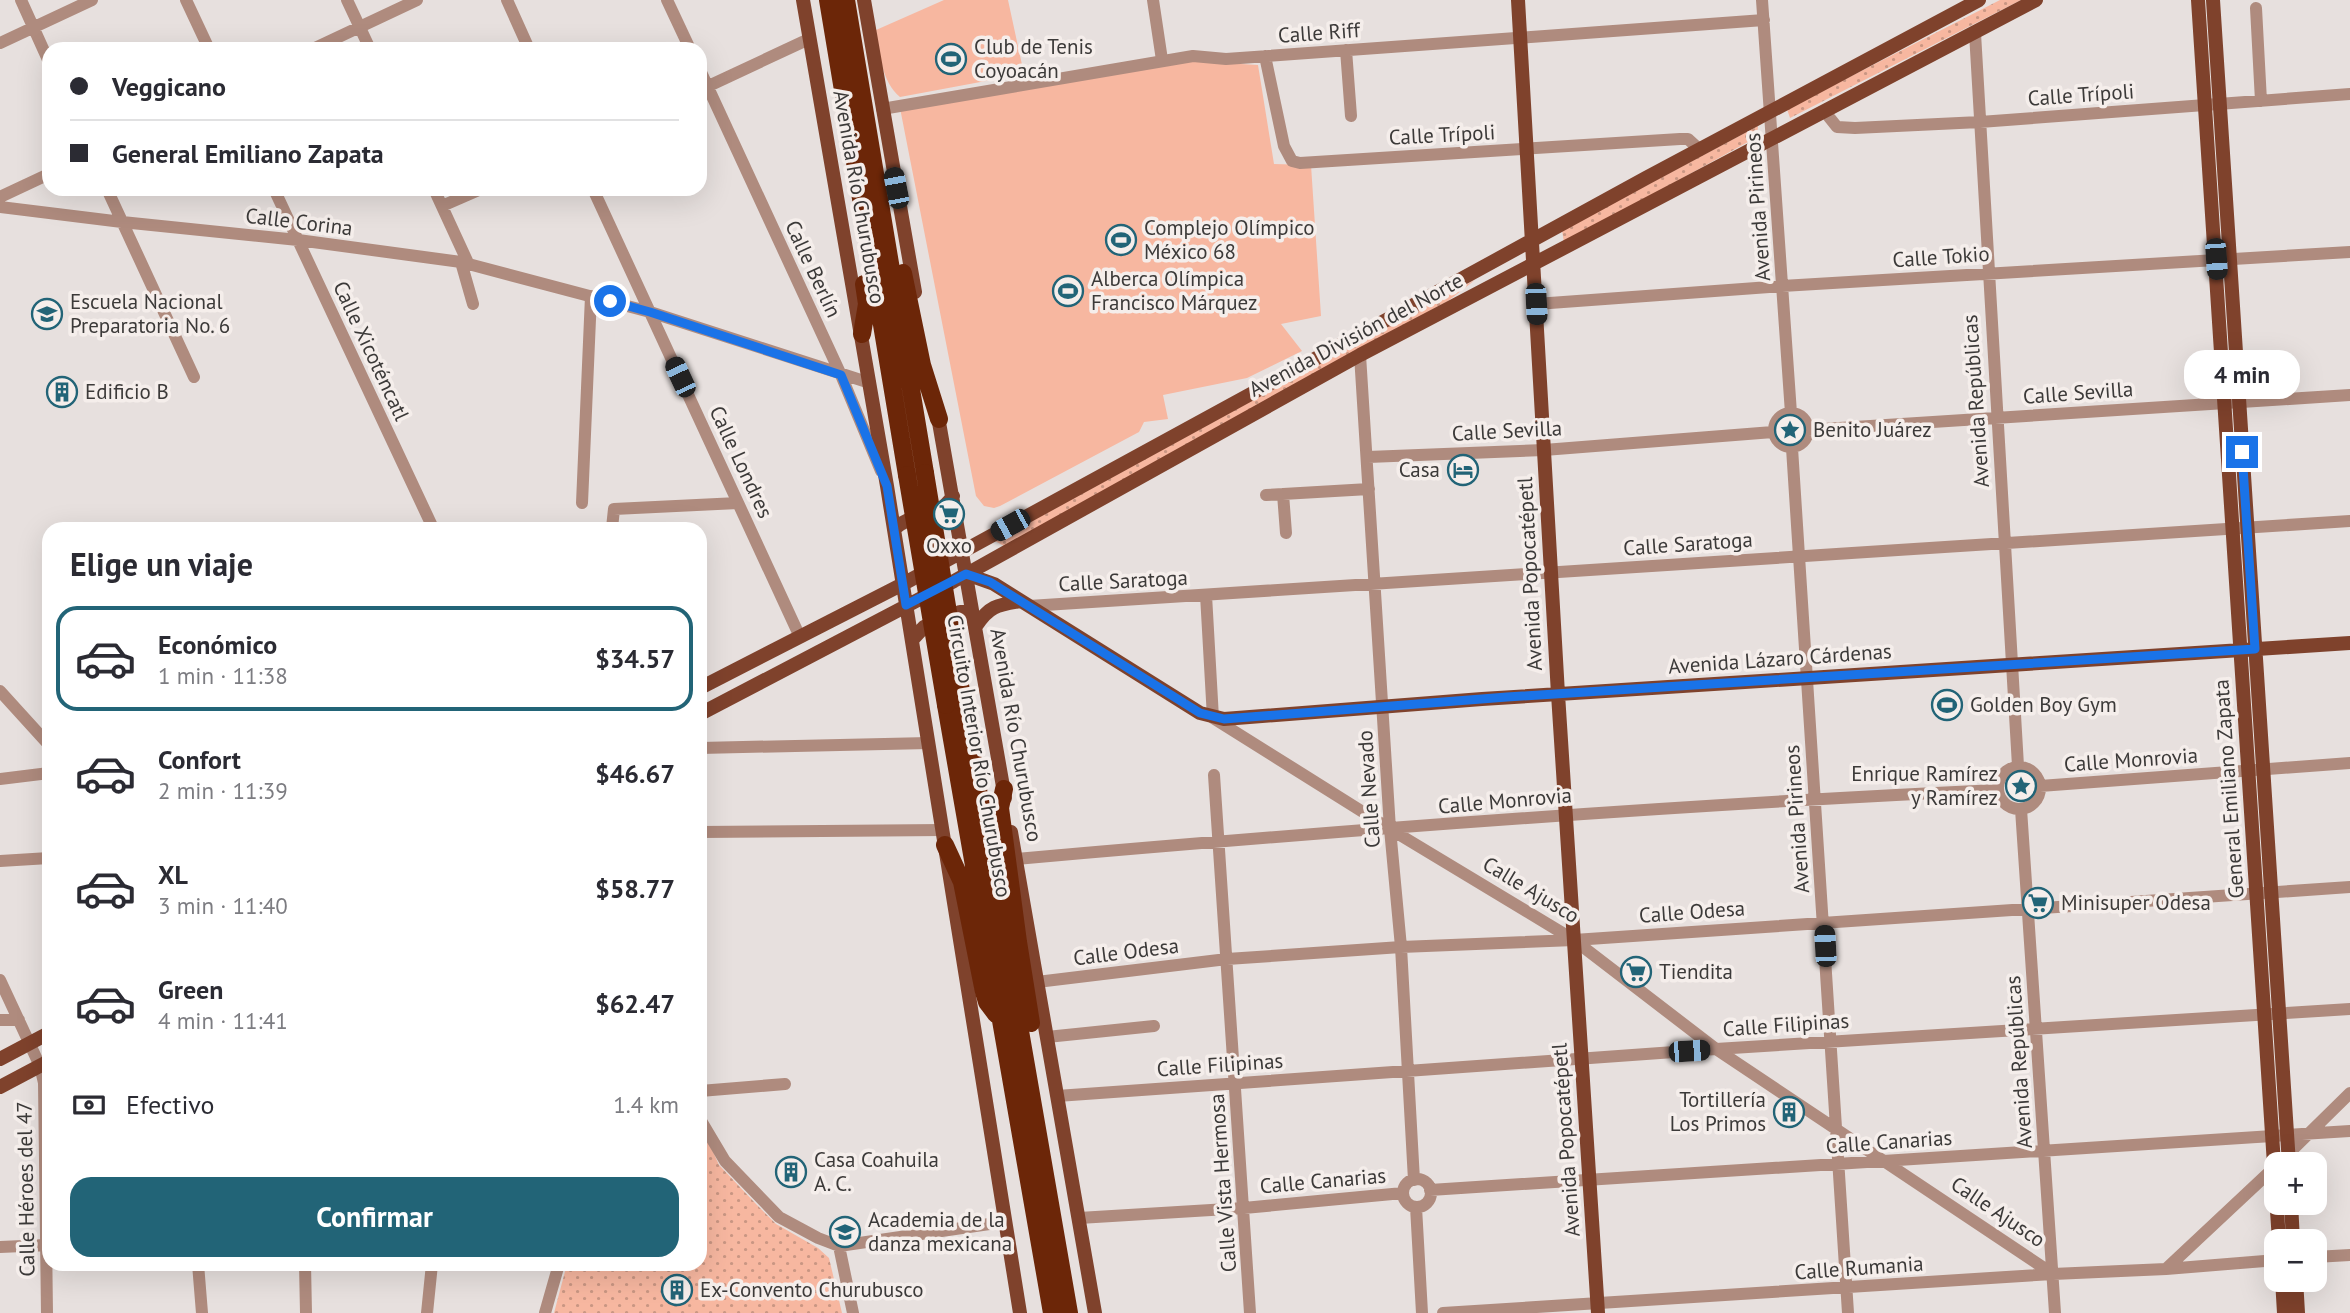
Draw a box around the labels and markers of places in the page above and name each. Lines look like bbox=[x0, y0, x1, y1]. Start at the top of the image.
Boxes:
place label: Club de Tenis Coyoacán bbox=[974, 33, 1093, 84]
sports icon: Club de Tenis Coyoacán bbox=[934, 42, 968, 76]
place label: Complejo Olímpico México 68 bbox=[1144, 214, 1315, 265]
sports icon: Complejo Olímpico México 68 bbox=[1104, 223, 1138, 257]
place label: Alberca Olímpica Francisco Márquez bbox=[1091, 265, 1257, 316]
sports icon: Alberca Olímpica Francisco Márquez bbox=[1051, 274, 1085, 308]
place label: Escuela Nacional Preparatoria No. 6 bbox=[70, 288, 230, 339]
school or university icon: Escuela Nacional Preparatoria No. 6 bbox=[30, 297, 64, 331]
building icon: Edificio B bbox=[45, 375, 79, 409]
place label: Edificio B bbox=[85, 378, 169, 405]
place icon: Benito Juárez bbox=[1773, 413, 1807, 447]
place label: Benito Juárez bbox=[1813, 416, 1932, 443]
hotel icon: Casa bbox=[1446, 453, 1480, 487]
place label: Casa bbox=[1399, 456, 1440, 483]
supermarket icon: Oxxo bbox=[932, 497, 966, 531]
place label: Oxxo bbox=[926, 532, 972, 559]
sports icon: Golden Boy Gym bbox=[1930, 688, 1964, 722]
place label: Golden Boy Gym bbox=[1970, 691, 2117, 718]
place label: Enrique Ramírez y Ramírez bbox=[1851, 760, 1998, 811]
place icon: Enrique Ramírez y Ramírez bbox=[2004, 769, 2038, 803]
supermarket icon: Minisuper Odesa bbox=[2021, 886, 2055, 920]
place label: Minisuper Odesa bbox=[2061, 889, 2211, 916]
supermarket icon: Tiendita bbox=[1619, 955, 1653, 989]
place label: Tiendita bbox=[1659, 958, 1733, 985]
place label: Tortillería Los Primos bbox=[1670, 1086, 1766, 1137]
building icon: Tortillería Los Primos bbox=[1772, 1095, 1806, 1129]
place label: Casa Coahuila A. C. bbox=[814, 1146, 939, 1197]
building icon: Casa Coahuila A. C. bbox=[774, 1155, 808, 1189]
place label: Academia de la danza mexicana bbox=[868, 1206, 1012, 1257]
school or university icon: Academia de la danza mexicana bbox=[828, 1215, 862, 1249]
building icon: Ex-Convento Churubusco bbox=[660, 1273, 694, 1307]
place label: Ex-Convento Churubusco bbox=[700, 1276, 923, 1303]

